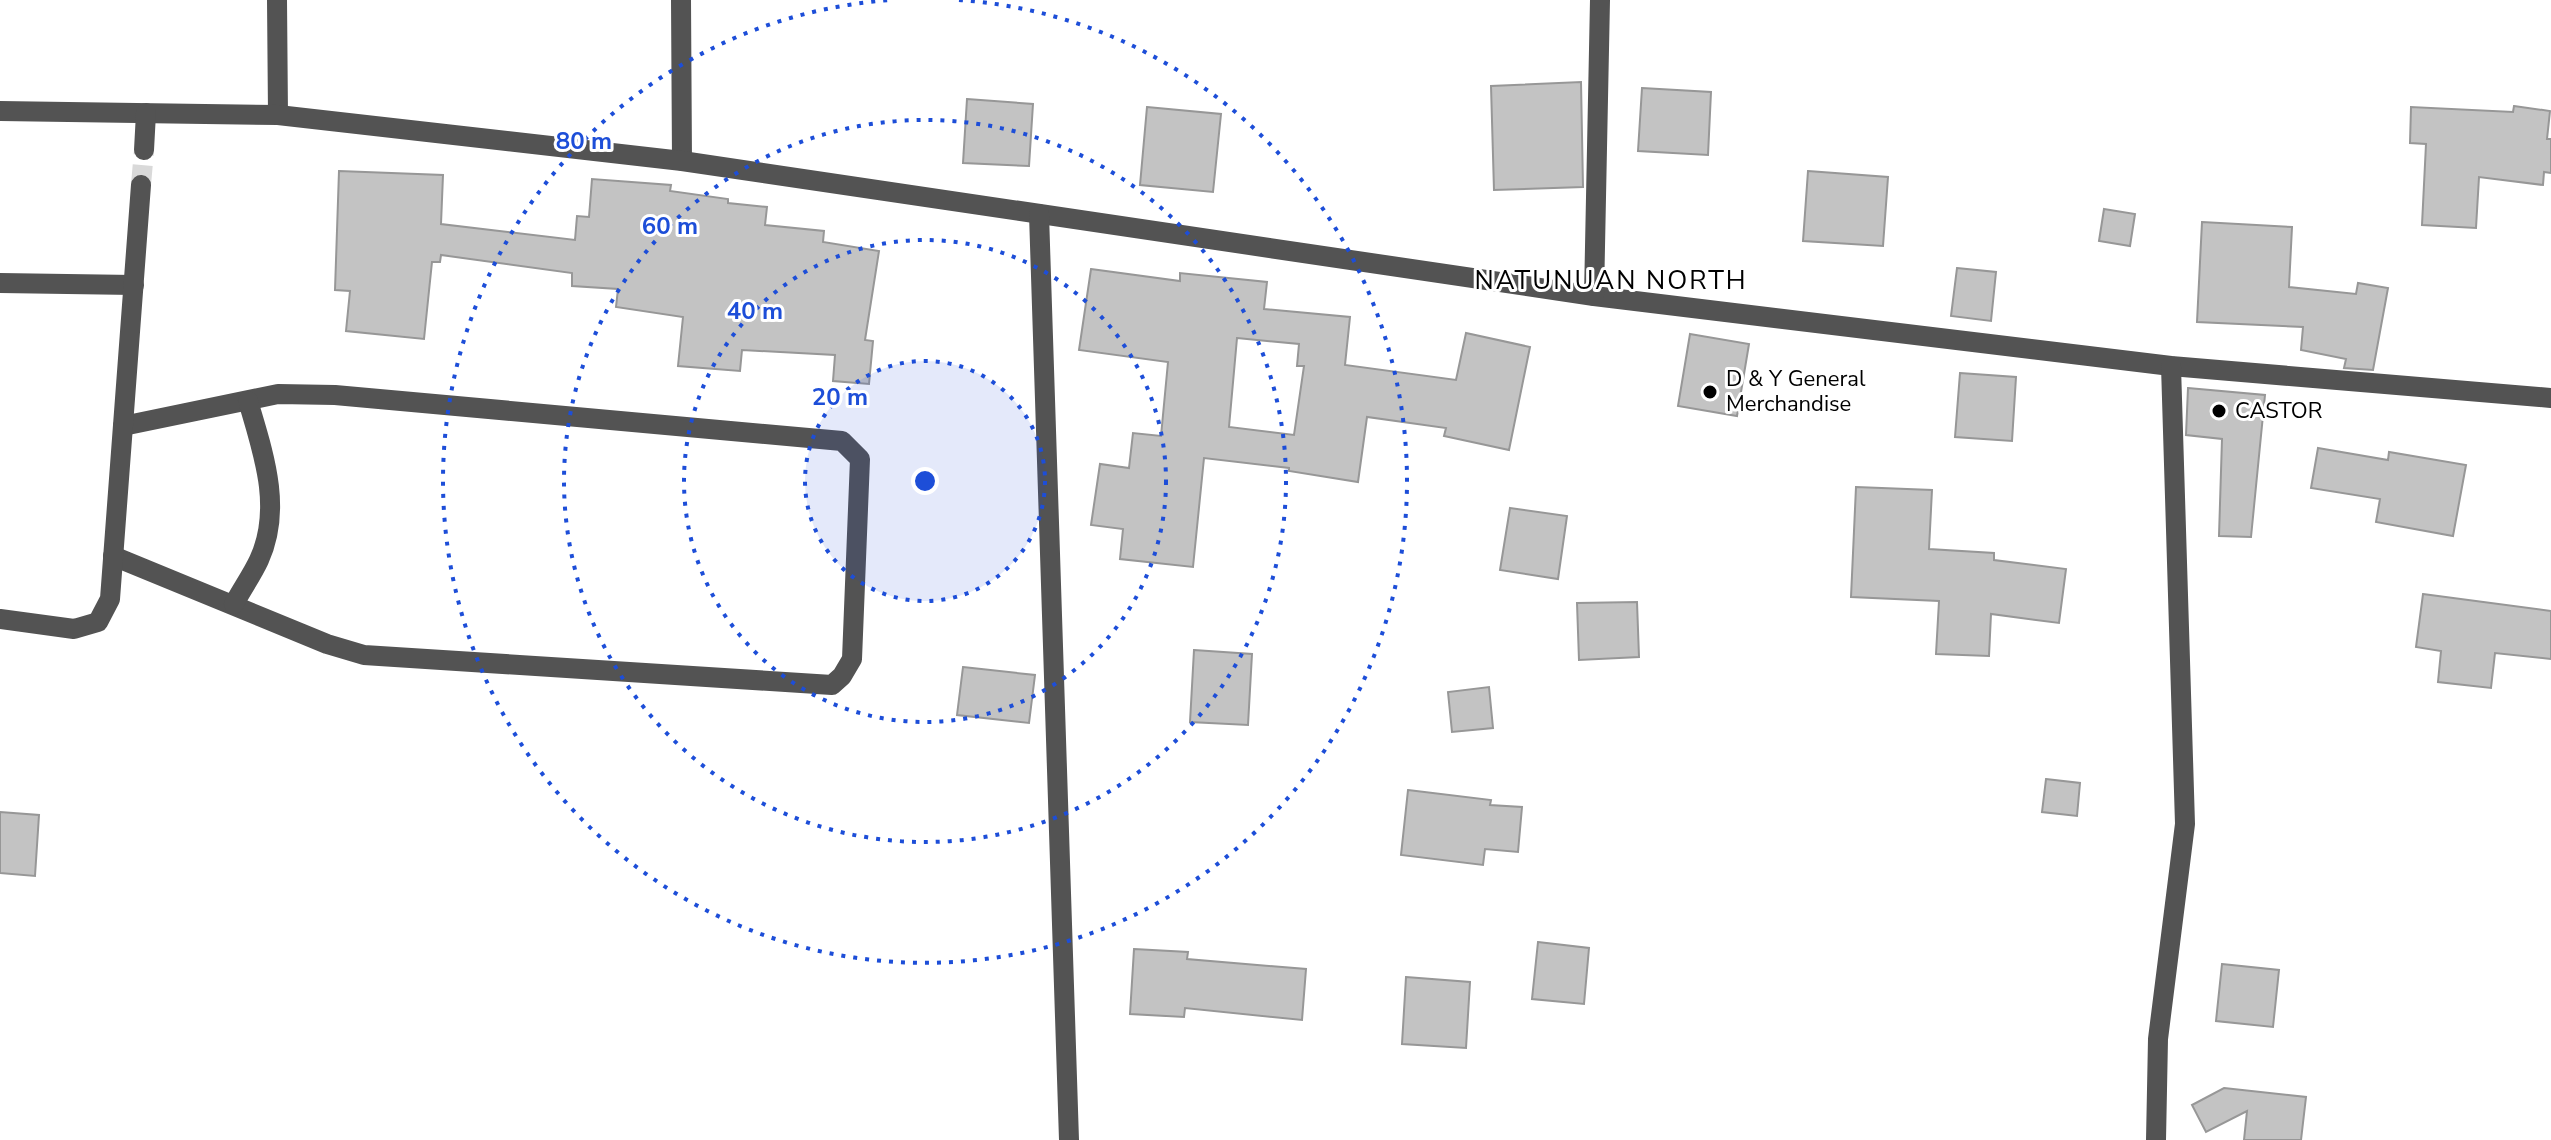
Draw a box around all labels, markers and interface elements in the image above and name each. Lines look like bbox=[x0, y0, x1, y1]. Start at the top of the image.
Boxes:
text: 80 m bbox=[556, 125, 612, 157]
text: 60 m bbox=[642, 210, 698, 242]
district label: NATUNUAN NORTH bbox=[1474, 263, 1748, 298]
text: 40 m bbox=[727, 295, 783, 327]
place label: D & Y General Merchandise bbox=[1726, 364, 1866, 419]
text: 20 m bbox=[812, 381, 868, 413]
marker: D & Y General Merchandise bbox=[1701, 383, 1719, 401]
place label: CASTOR bbox=[2235, 396, 2323, 426]
marker: CASTOR bbox=[2210, 402, 2228, 420]
centre of rings bbox=[911, 467, 939, 495]

